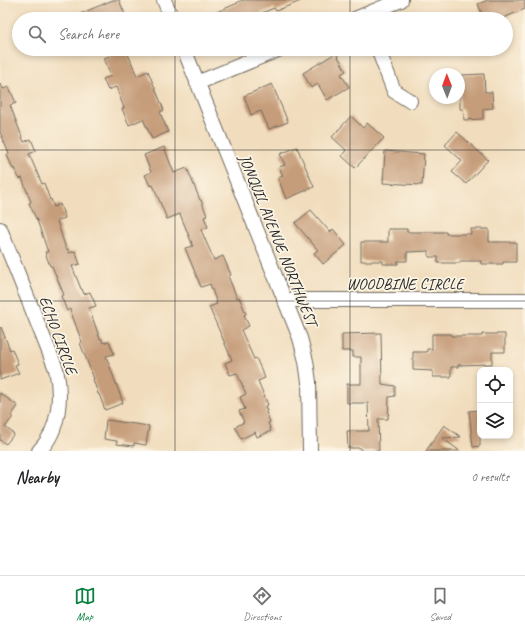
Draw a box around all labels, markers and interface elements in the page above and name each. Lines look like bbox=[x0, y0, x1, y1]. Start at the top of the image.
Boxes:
search box bbox=[12, 12, 513, 56]
icon: search bbox=[26, 23, 48, 45]
text: Search here bbox=[58, 25, 119, 44]
north arrow bbox=[429, 68, 465, 104]
street label: JONQUIL AVENUE NORTHWEST bbox=[234, 151, 323, 333]
street label: WOODBINE CIRCLE bbox=[347, 274, 466, 294]
street label: ECHO CIRCLE bbox=[35, 293, 82, 380]
map controls bbox=[477, 367, 513, 439]
button: locate bbox=[477, 367, 513, 403]
button: layers bbox=[477, 403, 513, 439]
text: Nearby bbox=[16, 467, 59, 488]
text: 0 results bbox=[471, 469, 509, 485]
tab: Map bbox=[74, 585, 96, 623]
tab: Directions bbox=[243, 585, 282, 623]
tab: Saved bbox=[429, 585, 451, 623]

